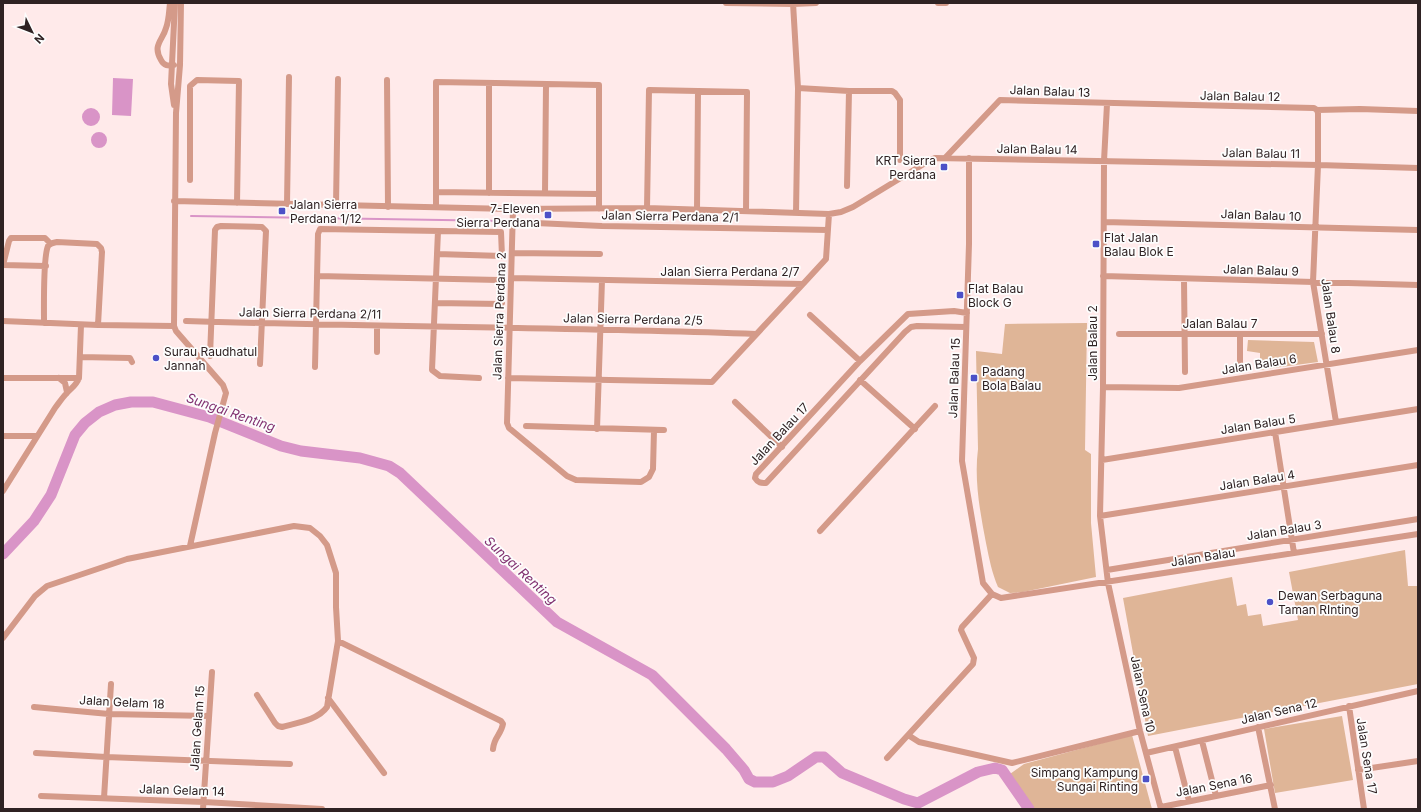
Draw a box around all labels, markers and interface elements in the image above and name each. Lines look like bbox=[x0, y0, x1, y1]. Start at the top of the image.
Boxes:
north arrow bbox=[12, 12, 52, 52]
text: N bbox=[31, 31, 47, 47]
street label: Jalan Balau 13 bbox=[1009, 82, 1091, 100]
street label: Jalan Balau 12 bbox=[1200, 88, 1280, 104]
street label: Jalan Balau 14 bbox=[996, 141, 1078, 157]
street label: Jalan Balau 11 bbox=[1222, 145, 1300, 161]
place label: KRT Sierra Perdana bbox=[876, 153, 936, 182]
marker: KRT Sierra Perdana bbox=[939, 162, 949, 172]
place label: Jalan Sierra Perdana 1/12 bbox=[290, 197, 362, 226]
place label: 7-Eleven Sierra Perdana bbox=[456, 201, 540, 230]
marker: Jalan Sierra Perdana 1/12 bbox=[277, 206, 287, 216]
street label: Jalan Balau 10 bbox=[1220, 206, 1302, 224]
street label: Jalan Sierra Perdana 2/1 bbox=[601, 207, 739, 225]
marker: 7-Eleven Sierra Perdana bbox=[543, 210, 553, 220]
place label: Flat Jalan Balau Blok E bbox=[1104, 230, 1174, 259]
marker: Flat Jalan Balau Blok E bbox=[1091, 239, 1101, 249]
street label: Jalan Sierra Perdana 2 bbox=[489, 252, 509, 380]
street label: Jalan Balau 9 bbox=[1223, 261, 1299, 279]
street label: Jalan Sierra Perdana 2/7 bbox=[660, 264, 800, 279]
street label: Jalan Balau 8 bbox=[1318, 277, 1344, 355]
place label: Flat Balau Block G bbox=[968, 281, 1023, 310]
marker: Flat Balau Block G bbox=[955, 290, 965, 300]
street label: Jalan Sierra Perdana 2/11 bbox=[239, 304, 381, 322]
street label: Jalan Balau 2 bbox=[1085, 305, 1100, 381]
street label: Jalan Sierra Perdana 2/5 bbox=[563, 310, 703, 328]
street label: Jalan Balau 7 bbox=[1182, 316, 1258, 331]
street label: Jalan Balau 15 bbox=[945, 337, 963, 419]
place label: Surau Raudhatul Jannah bbox=[164, 344, 257, 373]
street label: Jalan Balau 6 bbox=[1220, 351, 1298, 377]
marker: Surau Raudhatul Jannah bbox=[151, 353, 161, 363]
place label: Padang Bola Balau bbox=[982, 364, 1041, 393]
marker: Padang Bola Balau bbox=[969, 373, 979, 383]
water label: Sungai Renting bbox=[184, 389, 278, 435]
street label: Jalan Balau 17 bbox=[746, 399, 812, 468]
street label: Jalan Balau 5 bbox=[1219, 411, 1297, 437]
street label: Jalan Balau 4 bbox=[1218, 467, 1296, 493]
street label: Jalan Balau 3 bbox=[1245, 517, 1323, 543]
water label: Sungai Renting bbox=[482, 532, 560, 608]
street label: Jalan Balau bbox=[1170, 545, 1236, 569]
place label: Dewan Serbaguna Taman RInting bbox=[1278, 588, 1382, 617]
marker: Dewan Serbaguna Taman RInting bbox=[1265, 597, 1275, 607]
street label: Jalan Sena 10 bbox=[1128, 654, 1158, 734]
street label: Jalan Gelam 15 bbox=[187, 685, 207, 771]
street label: Jalan Gelam 18 bbox=[79, 692, 165, 712]
street label: Jalan Sena 12 bbox=[1239, 695, 1319, 727]
street label: Jalan Sena 17 bbox=[1354, 717, 1380, 796]
place label: Simpang Kampung Sungai Rinting bbox=[1031, 765, 1138, 794]
street label: Jalan Sena 16 bbox=[1174, 770, 1254, 800]
marker: Simpang Kampung Sungai Rinting bbox=[1141, 774, 1151, 784]
street label: Jalan Gelam 14 bbox=[139, 781, 225, 799]

